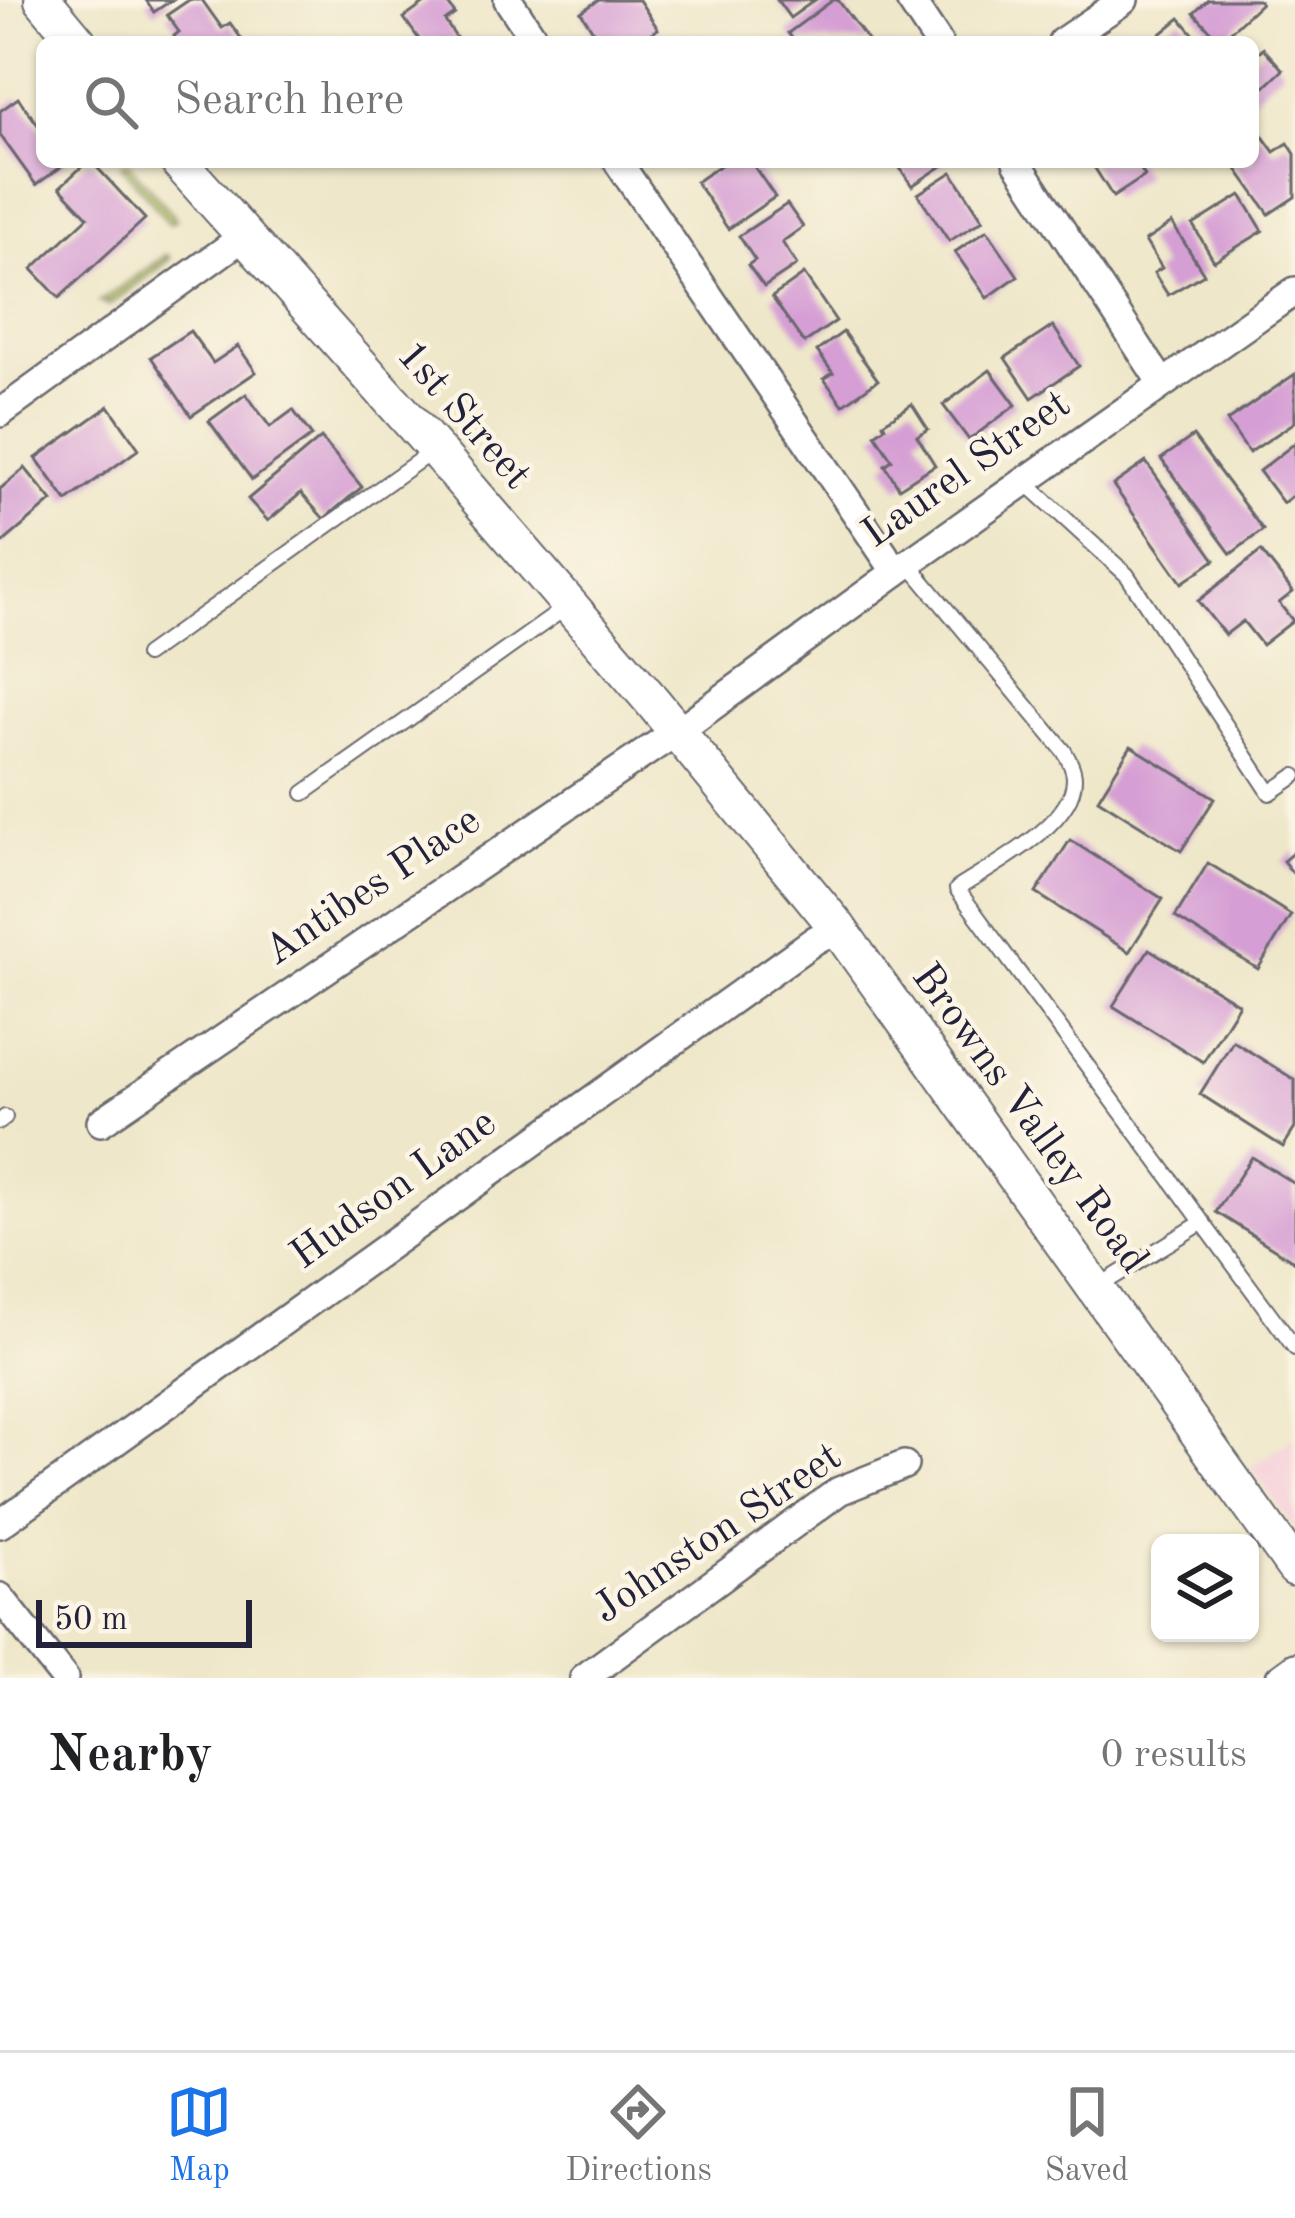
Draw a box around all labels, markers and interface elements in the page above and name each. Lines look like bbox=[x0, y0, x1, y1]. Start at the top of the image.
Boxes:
search box bbox=[36, 36, 1259, 168]
icon: search bbox=[78, 69, 144, 135]
text: Search here bbox=[174, 79, 404, 124]
street label: 1st Street bbox=[388, 334, 538, 498]
street label: Laurel Street bbox=[856, 383, 1078, 557]
street label: Antibes Place bbox=[258, 800, 488, 974]
street label: Browns Valley Road bbox=[903, 957, 1155, 1281]
street label: Hudson Lane bbox=[284, 1102, 504, 1278]
street label: Johnston Street bbox=[587, 1436, 849, 1632]
map controls bbox=[1151, 1534, 1259, 1642]
button: layers bbox=[1151, 1534, 1259, 1642]
scale bar bbox=[36, 1594, 252, 1647]
text: 50 m bbox=[54, 1604, 128, 1637]
text: Nearby bbox=[48, 1731, 213, 1782]
text: 0 results bbox=[1101, 1736, 1247, 1775]
tab: Map bbox=[166, 2079, 232, 2192]
tab: Directions bbox=[565, 2079, 712, 2192]
tab: Saved bbox=[1045, 2079, 1129, 2192]

